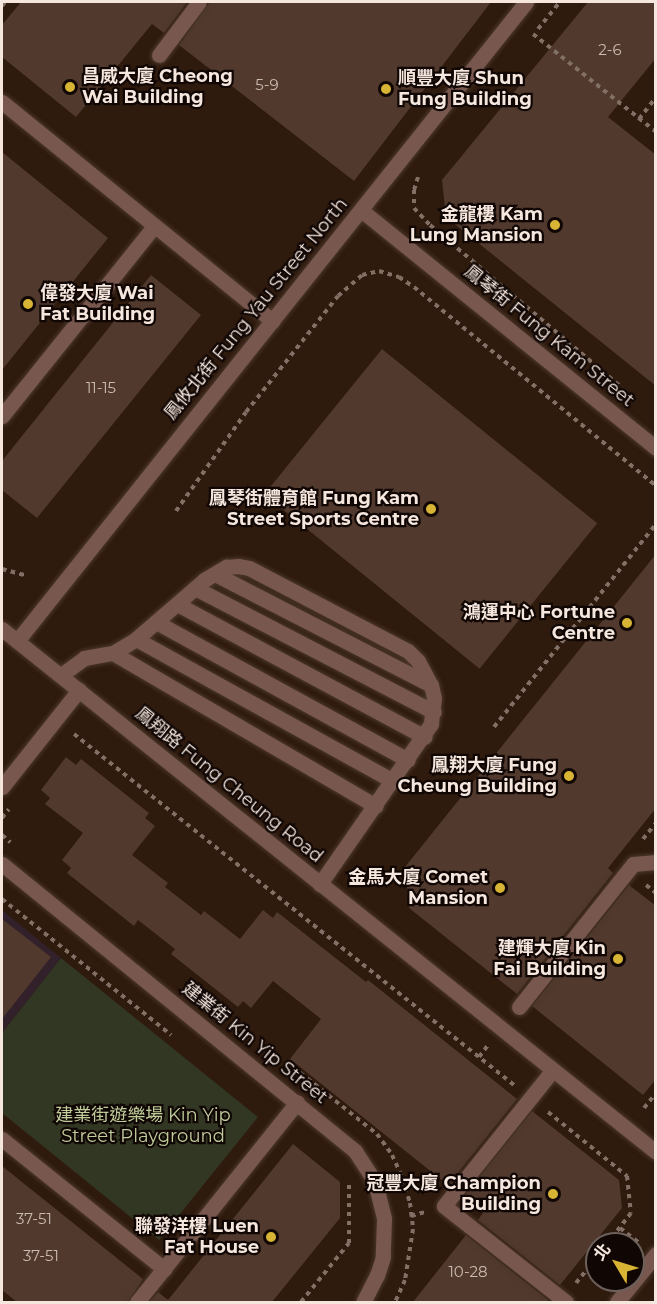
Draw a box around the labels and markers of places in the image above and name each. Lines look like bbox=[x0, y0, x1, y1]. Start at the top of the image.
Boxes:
place label: 昌威大廈 Cheong Wai Building bbox=[82, 66, 233, 109]
place label: 順豐大廈 Shun Fung Building bbox=[398, 68, 532, 110]
marker: 昌威大廈 Cheong Wai Building bbox=[63, 80, 77, 94]
marker: 順豐大廈 Shun Fung Building bbox=[379, 82, 393, 96]
place label: 金龍樓 Kam Lung Mansion bbox=[410, 204, 543, 246]
marker: 金龍樓 Kam Lung Mansion bbox=[548, 218, 562, 232]
place label: 偉發大廈 Wai Fat Building bbox=[40, 283, 155, 326]
marker: 偉發大廈 Wai Fat Building bbox=[21, 297, 35, 311]
place label: 鳳琴街體育館 Fung Kam Street Sports Centre bbox=[209, 488, 419, 530]
marker: 鳳琴街體育館 Fung Kam Street Sports Centre bbox=[424, 502, 438, 516]
place label: 鴻運中心 Fortune Centre bbox=[463, 602, 615, 644]
marker: 鴻運中心 Fortune Centre bbox=[620, 616, 634, 630]
place label: 鳳翔大廈 Fung Cheung Building bbox=[398, 755, 557, 798]
marker: 鳳翔大廈 Fung Cheung Building bbox=[562, 769, 576, 783]
place label: 金馬大廈 Comet Mansion bbox=[348, 867, 488, 910]
marker: 金馬大廈 Comet Mansion bbox=[493, 881, 507, 895]
place label: 建輝大廈 Kin Fai Building bbox=[493, 938, 606, 980]
marker: 建輝大廈 Kin Fai Building bbox=[611, 952, 625, 966]
place label: 冠豐大廈 Champion Building bbox=[366, 1173, 541, 1216]
marker: 冠豐大廈 Champion Building bbox=[546, 1187, 560, 1201]
place label: 聯發洋樓 Luen Fat House bbox=[135, 1216, 259, 1258]
marker: 聯發洋樓 Luen Fat House bbox=[264, 1230, 278, 1244]

